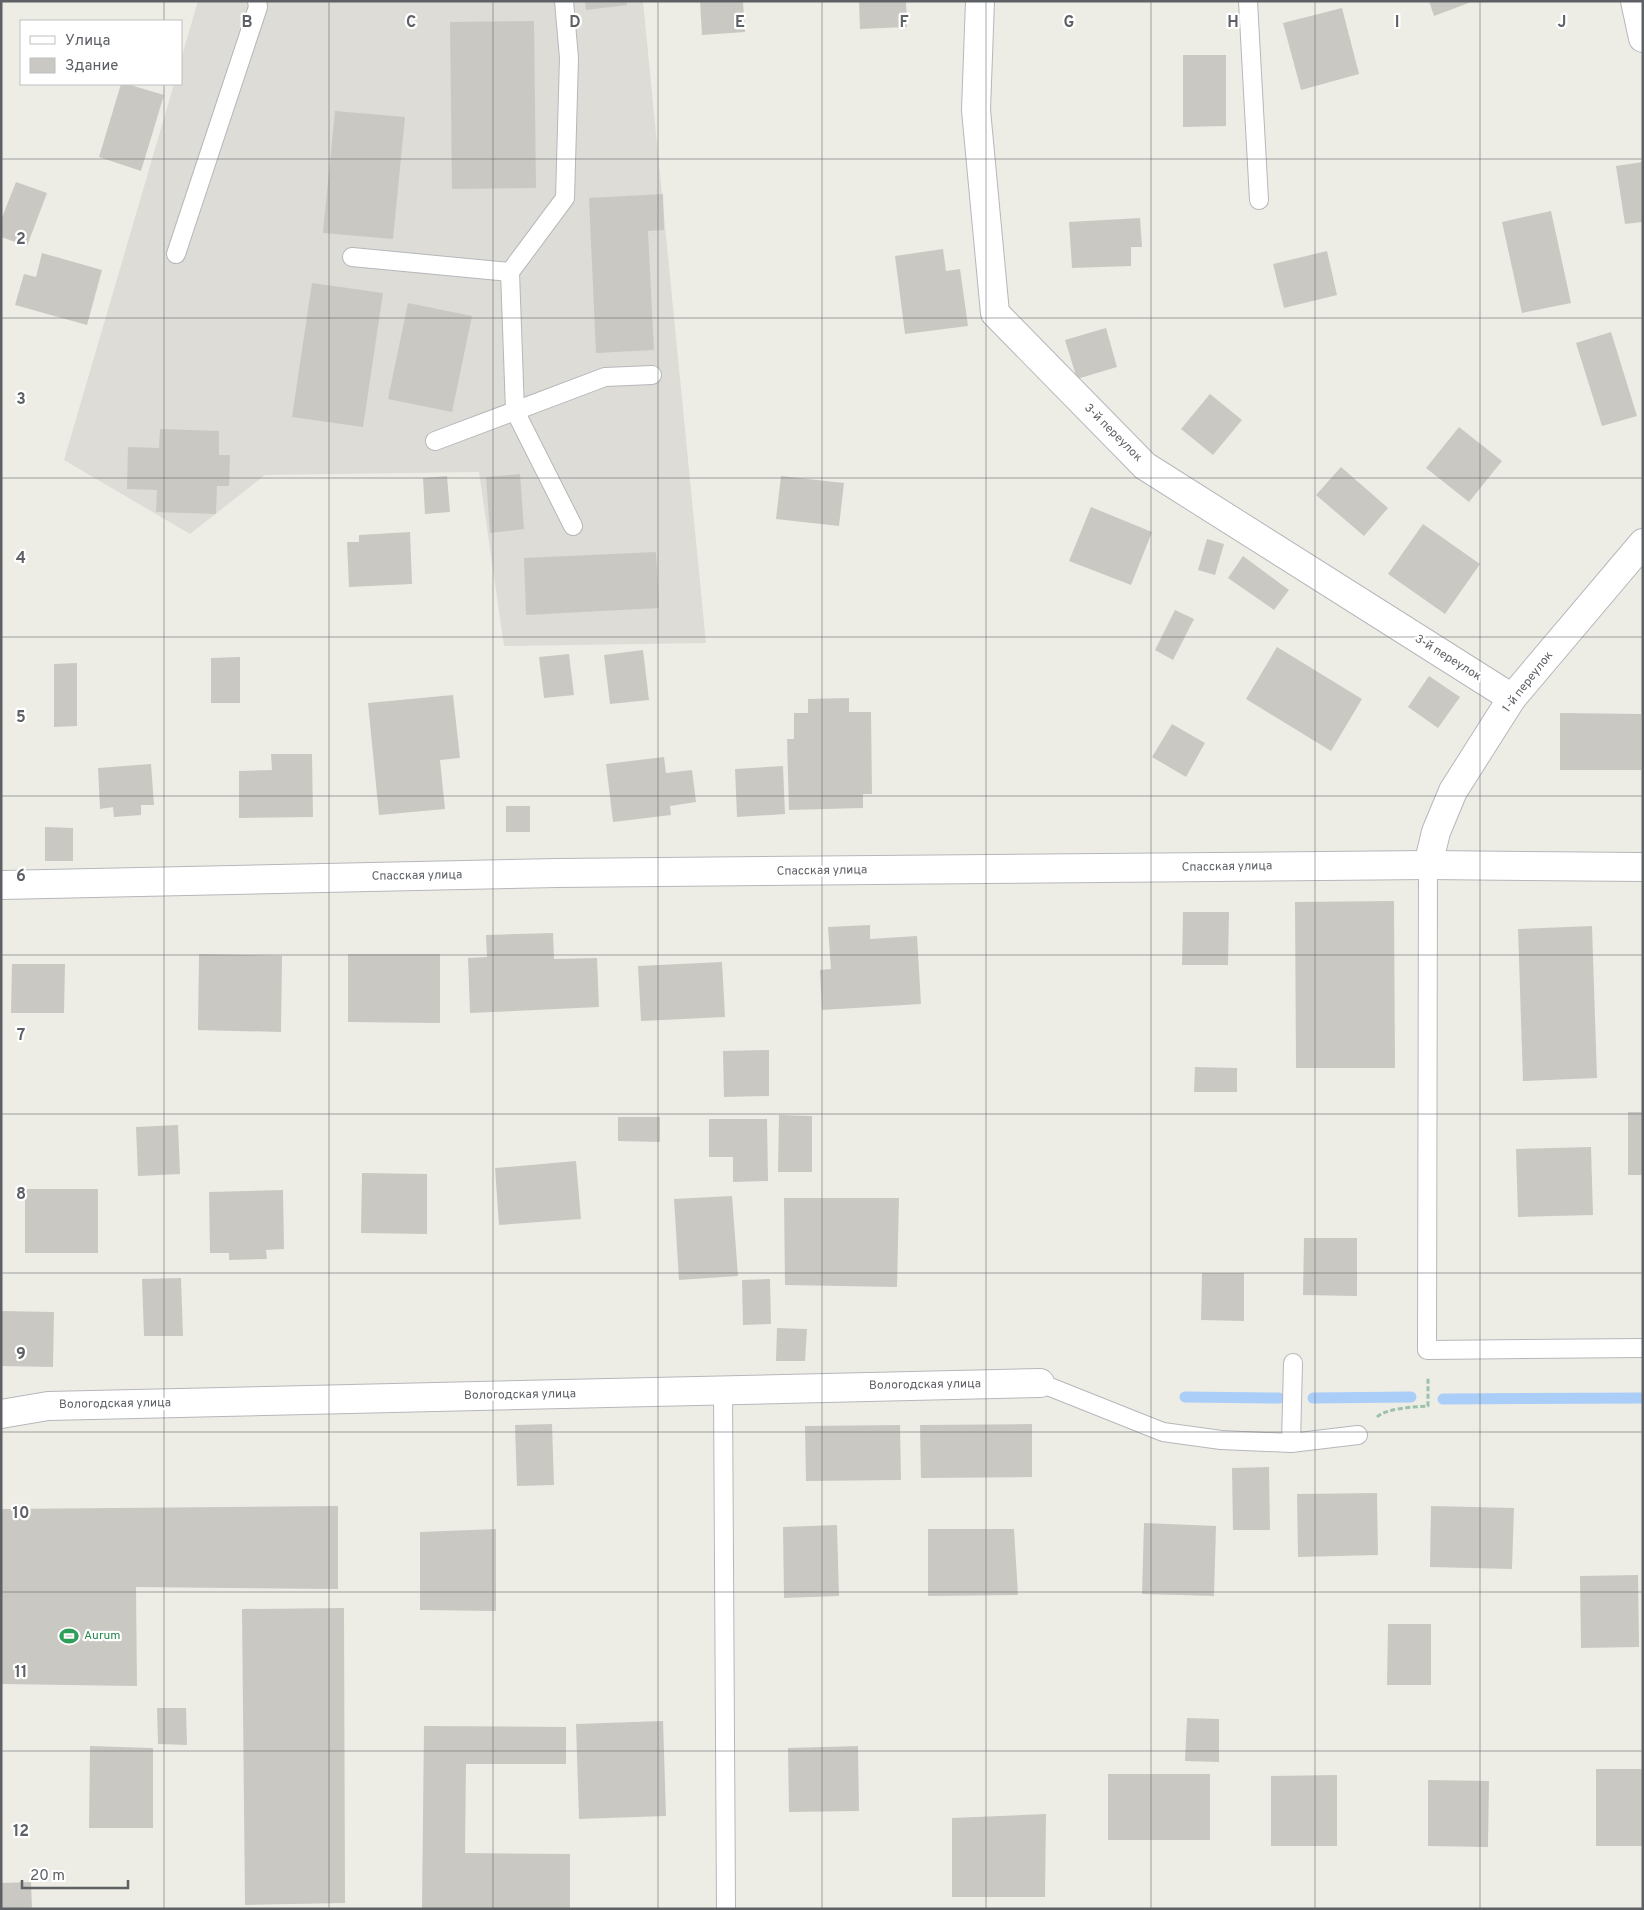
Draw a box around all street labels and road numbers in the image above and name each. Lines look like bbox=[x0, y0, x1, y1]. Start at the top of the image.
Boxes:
street label: 3-й переулок bbox=[1080, 400, 1146, 466]
street label: 3-й переулок bbox=[1412, 631, 1485, 685]
street label: 1-й переулок bbox=[1499, 648, 1557, 716]
street label: Спасская улица bbox=[1182, 858, 1272, 876]
street label: Спасская улица bbox=[777, 862, 867, 880]
street label: Спасская улица bbox=[372, 867, 462, 885]
street label: Вологодская улица bbox=[869, 1376, 981, 1394]
street label: Вологодская улица bbox=[464, 1386, 576, 1404]
street label: Вологодская улица bbox=[59, 1395, 171, 1413]

